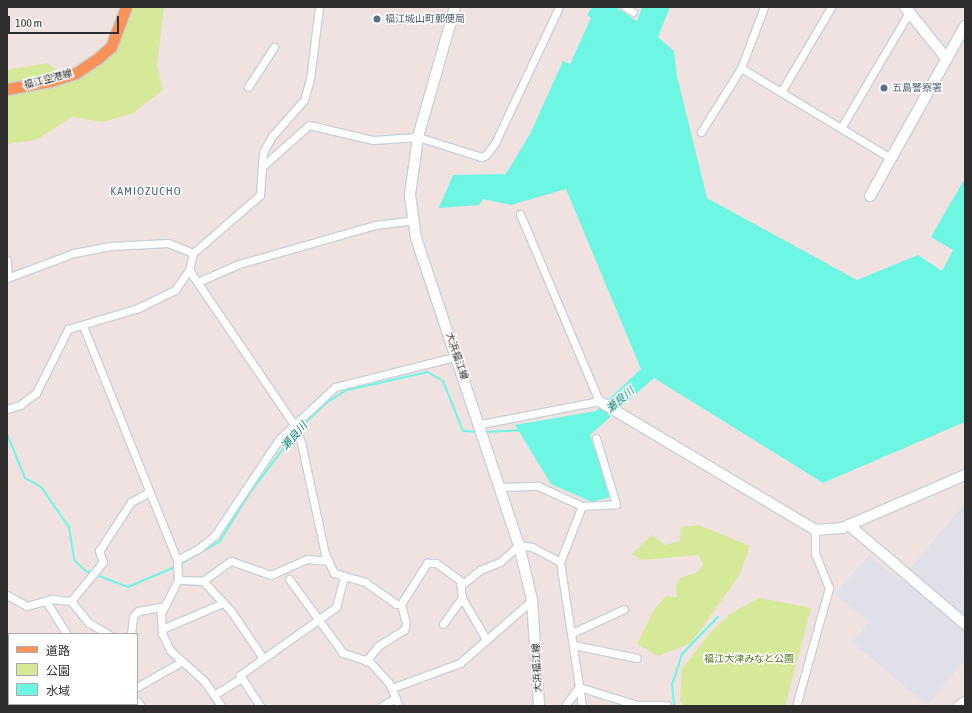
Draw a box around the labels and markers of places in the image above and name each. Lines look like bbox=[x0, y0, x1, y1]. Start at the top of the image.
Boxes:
place label: 福江城山町郵便局 bbox=[385, 13, 465, 25]
marker: 福江城山町郵便局 bbox=[372, 14, 382, 24]
place label: 五島警察署 bbox=[892, 82, 942, 94]
marker: 五島警察署 bbox=[879, 83, 889, 93]

